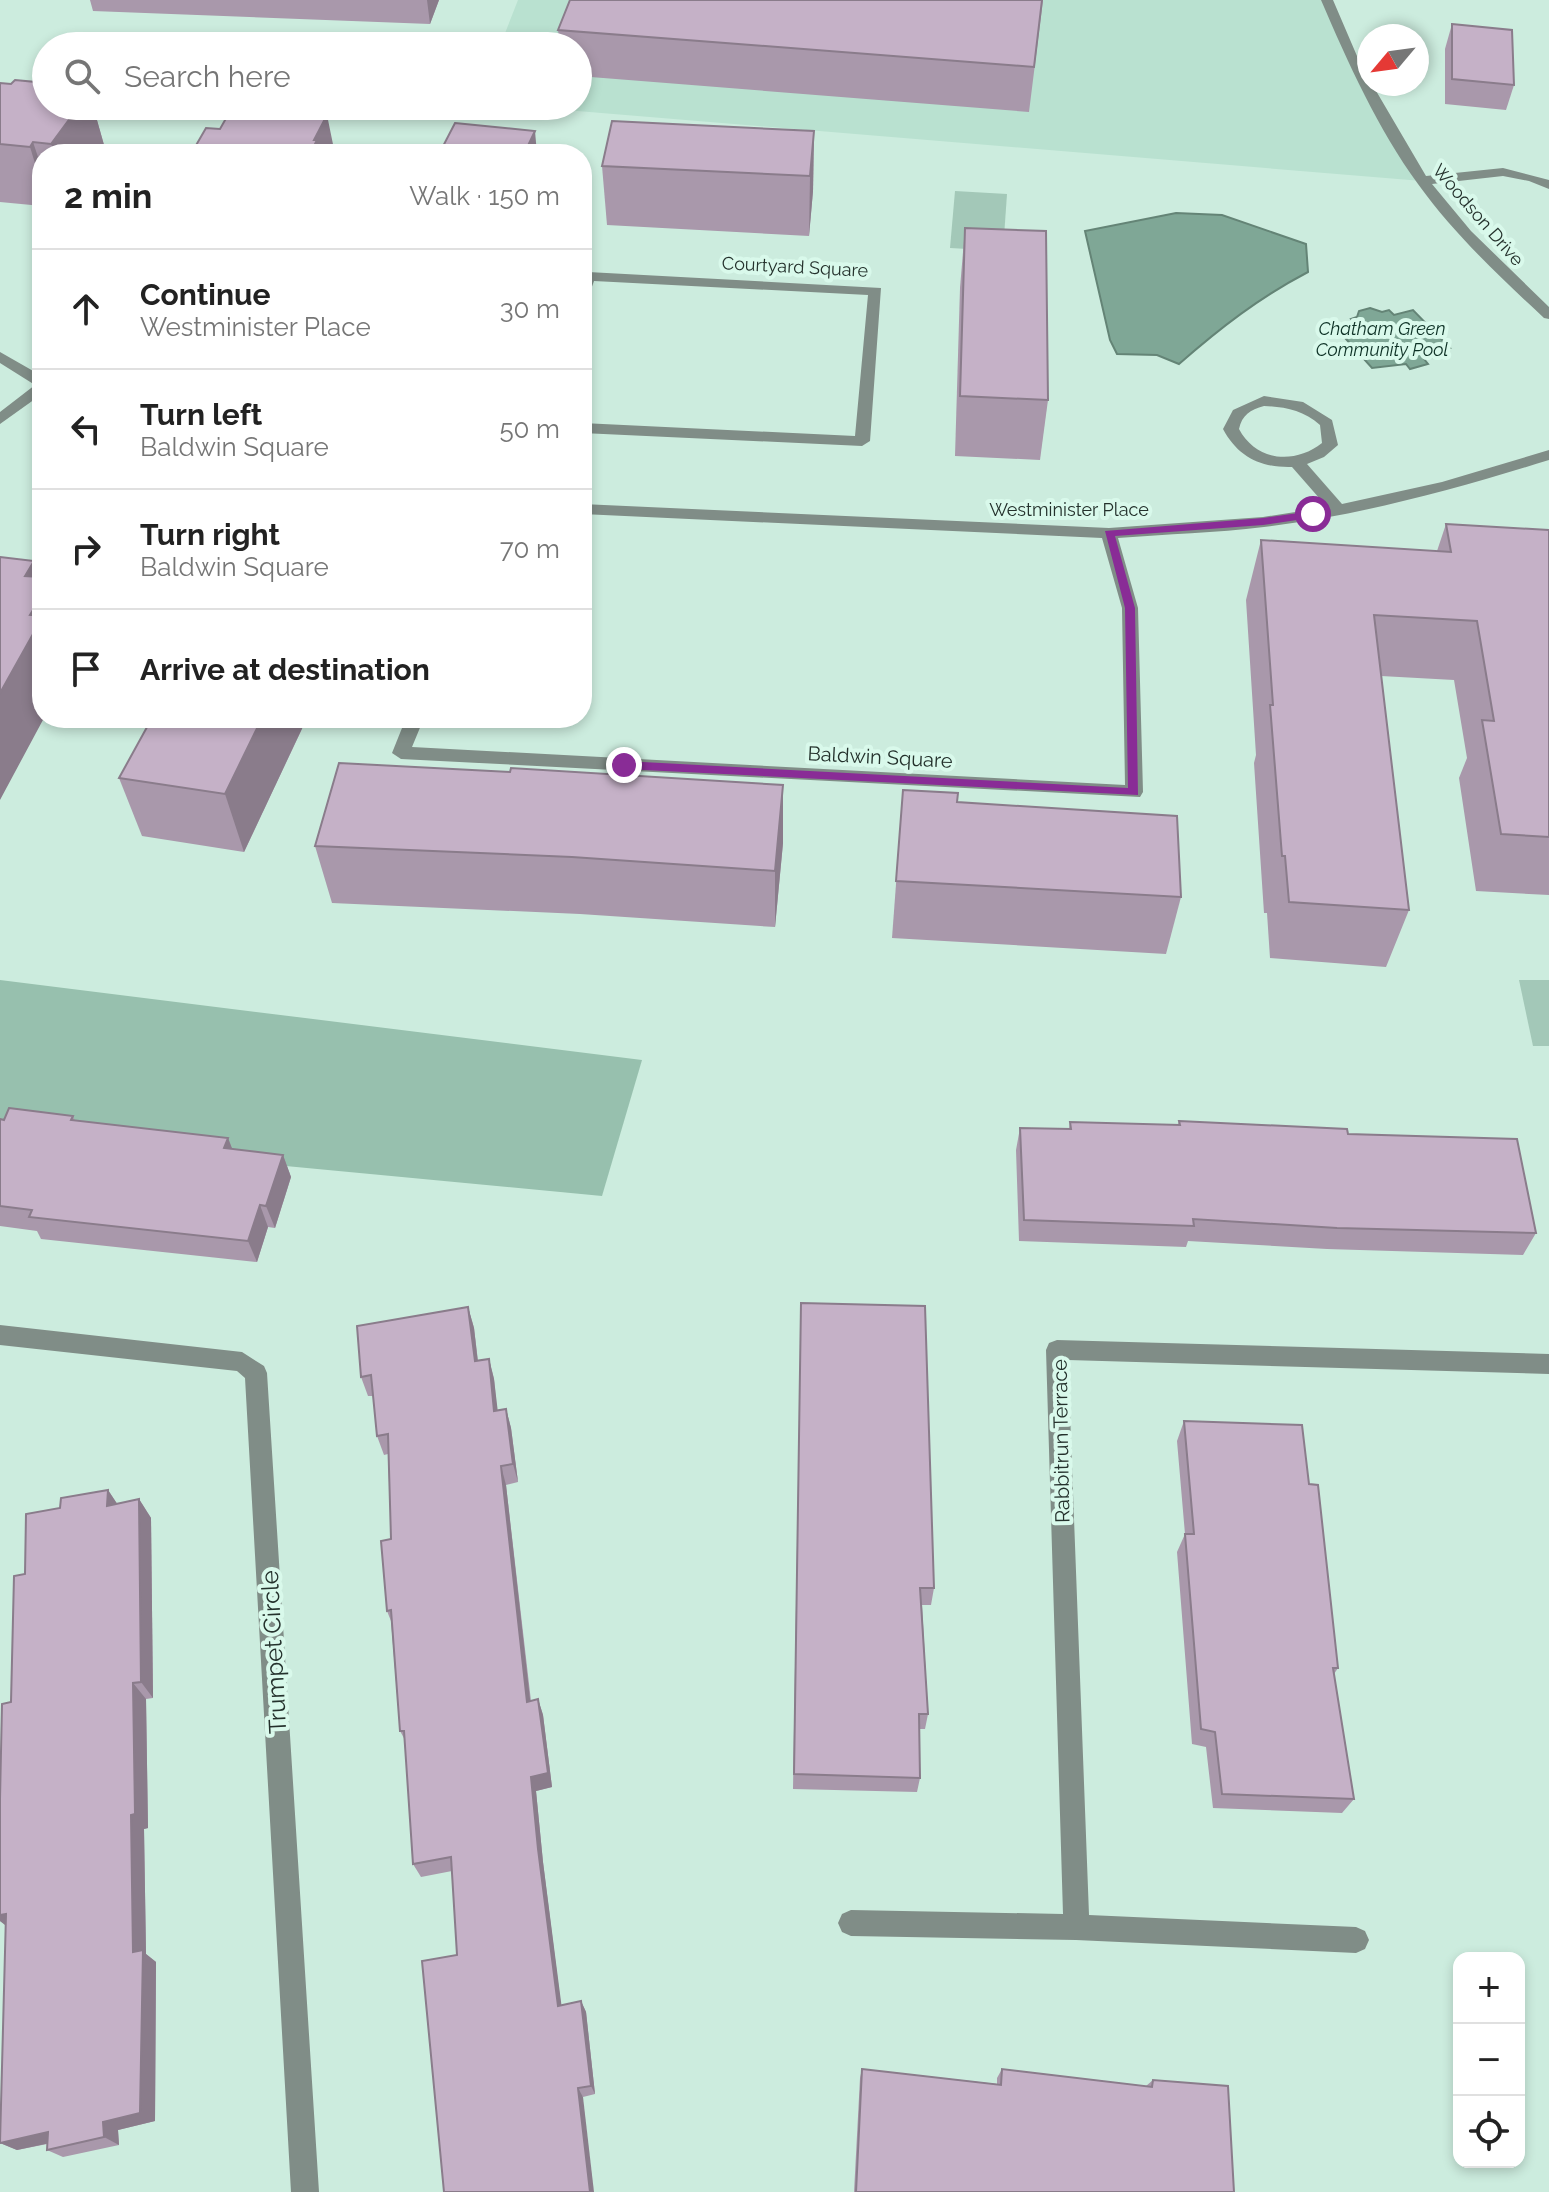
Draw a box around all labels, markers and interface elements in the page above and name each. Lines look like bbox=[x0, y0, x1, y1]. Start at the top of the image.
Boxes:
north arrow bbox=[1357, 24, 1429, 96]
search box bbox=[32, 32, 592, 120]
icon: search bbox=[60, 54, 104, 98]
text: Search here bbox=[124, 59, 291, 94]
street label: Woodson Drive bbox=[1429, 160, 1528, 270]
text: 2 min bbox=[64, 176, 152, 216]
text: Walk · 150 m bbox=[409, 181, 560, 211]
street label: Courtyard Square bbox=[721, 252, 869, 281]
text: Continue bbox=[140, 277, 271, 312]
icon: ahead bbox=[64, 287, 108, 331]
text: 30 m bbox=[500, 294, 560, 324]
text: Westminister Place bbox=[140, 312, 371, 342]
water label: Chatham Green Community Pool bbox=[1316, 318, 1449, 360]
text: Turn left bbox=[140, 397, 262, 432]
icon: left bbox=[64, 407, 108, 451]
text: 50 m bbox=[499, 414, 560, 444]
text: Baldwin Square bbox=[140, 432, 329, 462]
route start bbox=[1295, 496, 1331, 532]
street label: Westminister Place bbox=[989, 499, 1149, 520]
text: Turn right bbox=[140, 517, 280, 552]
icon: right bbox=[64, 527, 108, 571]
text: 70 m bbox=[500, 534, 560, 564]
text: Baldwin Square bbox=[140, 552, 329, 582]
icon: arrive bbox=[64, 647, 108, 691]
text: Arrive at destination bbox=[140, 652, 430, 687]
street label: Baldwin Square bbox=[807, 741, 953, 773]
route end bbox=[606, 747, 642, 783]
street label: Rabbitrun Terrace bbox=[1048, 1359, 1074, 1523]
street label: Trumpet Circle bbox=[255, 1570, 292, 1735]
map controls bbox=[1453, 1952, 1525, 2168]
button: + bbox=[1453, 1952, 1525, 2024]
button: − bbox=[1453, 2024, 1525, 2096]
button: locate bbox=[1453, 2096, 1525, 2168]

